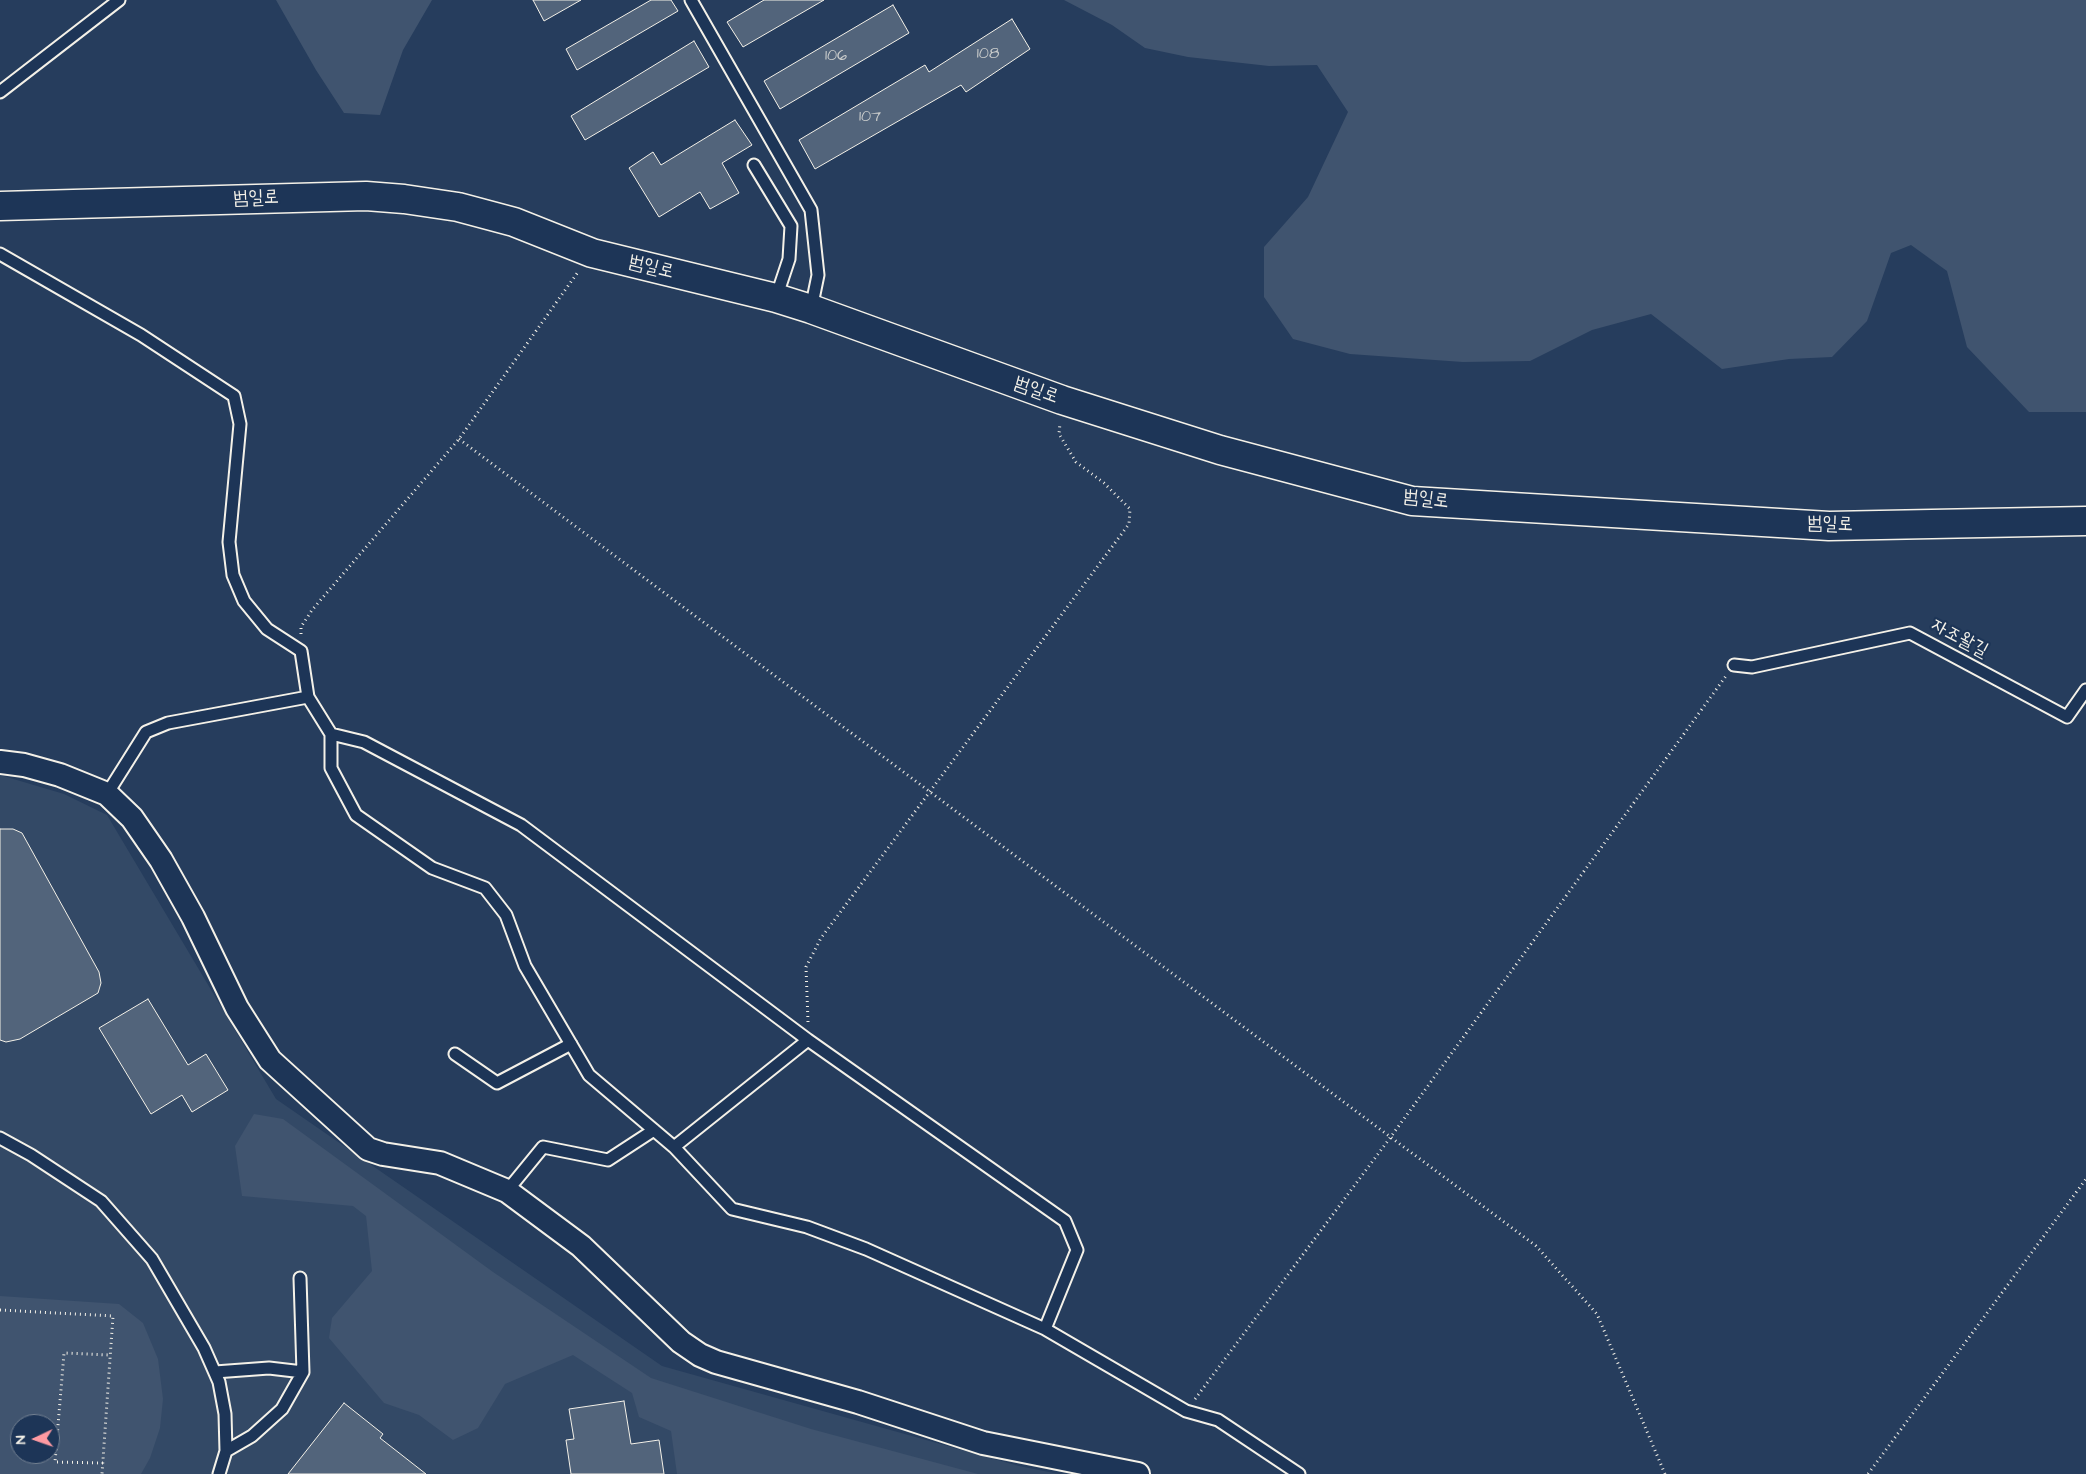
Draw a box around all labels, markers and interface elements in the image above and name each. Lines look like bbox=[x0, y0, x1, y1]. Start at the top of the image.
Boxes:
house number: 108 bbox=[977, 45, 999, 65]
house number: 106 bbox=[825, 47, 847, 67]
house number: 107 bbox=[859, 108, 881, 128]
street label: 범일로 bbox=[233, 187, 279, 211]
street label: 범일로 bbox=[626, 251, 676, 285]
street label: 범일로 bbox=[1011, 372, 1061, 410]
street label: 범일로 bbox=[1402, 486, 1450, 514]
street label: 범일로 bbox=[1807, 513, 1853, 537]
street label: 자조왈길 bbox=[1927, 615, 1991, 663]
north arrow bbox=[10, 1414, 60, 1464]
text: N bbox=[11, 1435, 31, 1445]

